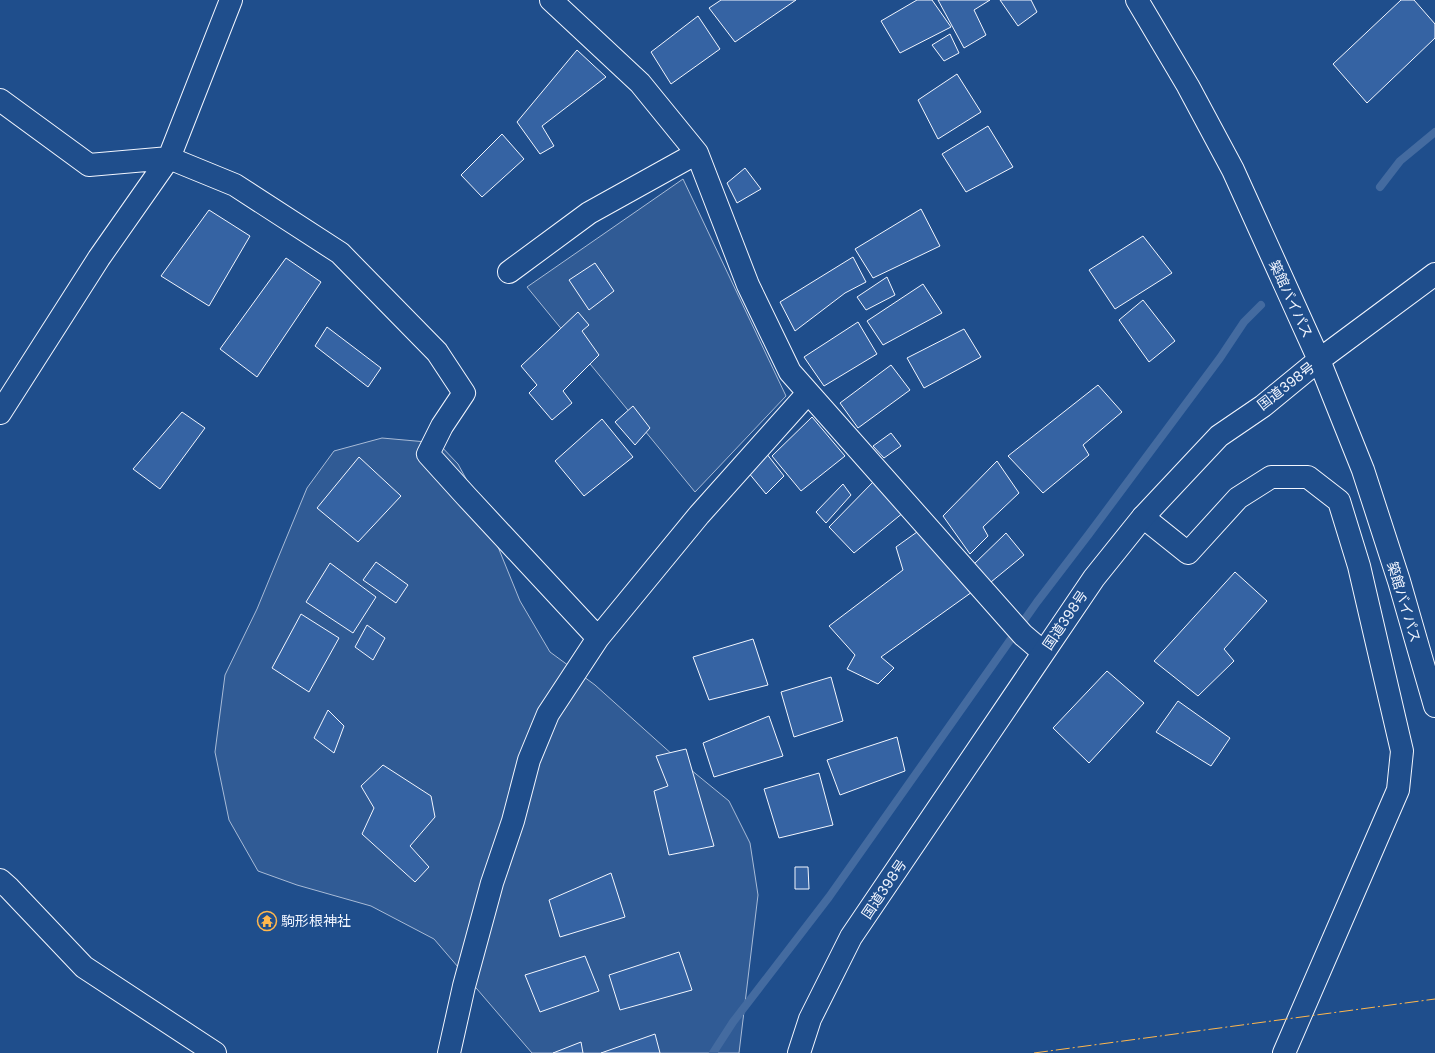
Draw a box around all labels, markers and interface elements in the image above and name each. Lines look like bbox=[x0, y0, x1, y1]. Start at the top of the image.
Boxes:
street label: 築館バイパス bbox=[1264, 257, 1318, 341]
street label: 国道398号 bbox=[1253, 357, 1319, 415]
street label: 築館バイパス bbox=[1382, 559, 1426, 645]
street label: 国道398号 bbox=[1038, 586, 1092, 654]
street label: 国道398号 bbox=[857, 855, 911, 923]
temple icon: 駒形根神社 bbox=[256, 910, 278, 932]
place label: 駒形根神社 bbox=[281, 911, 351, 931]

